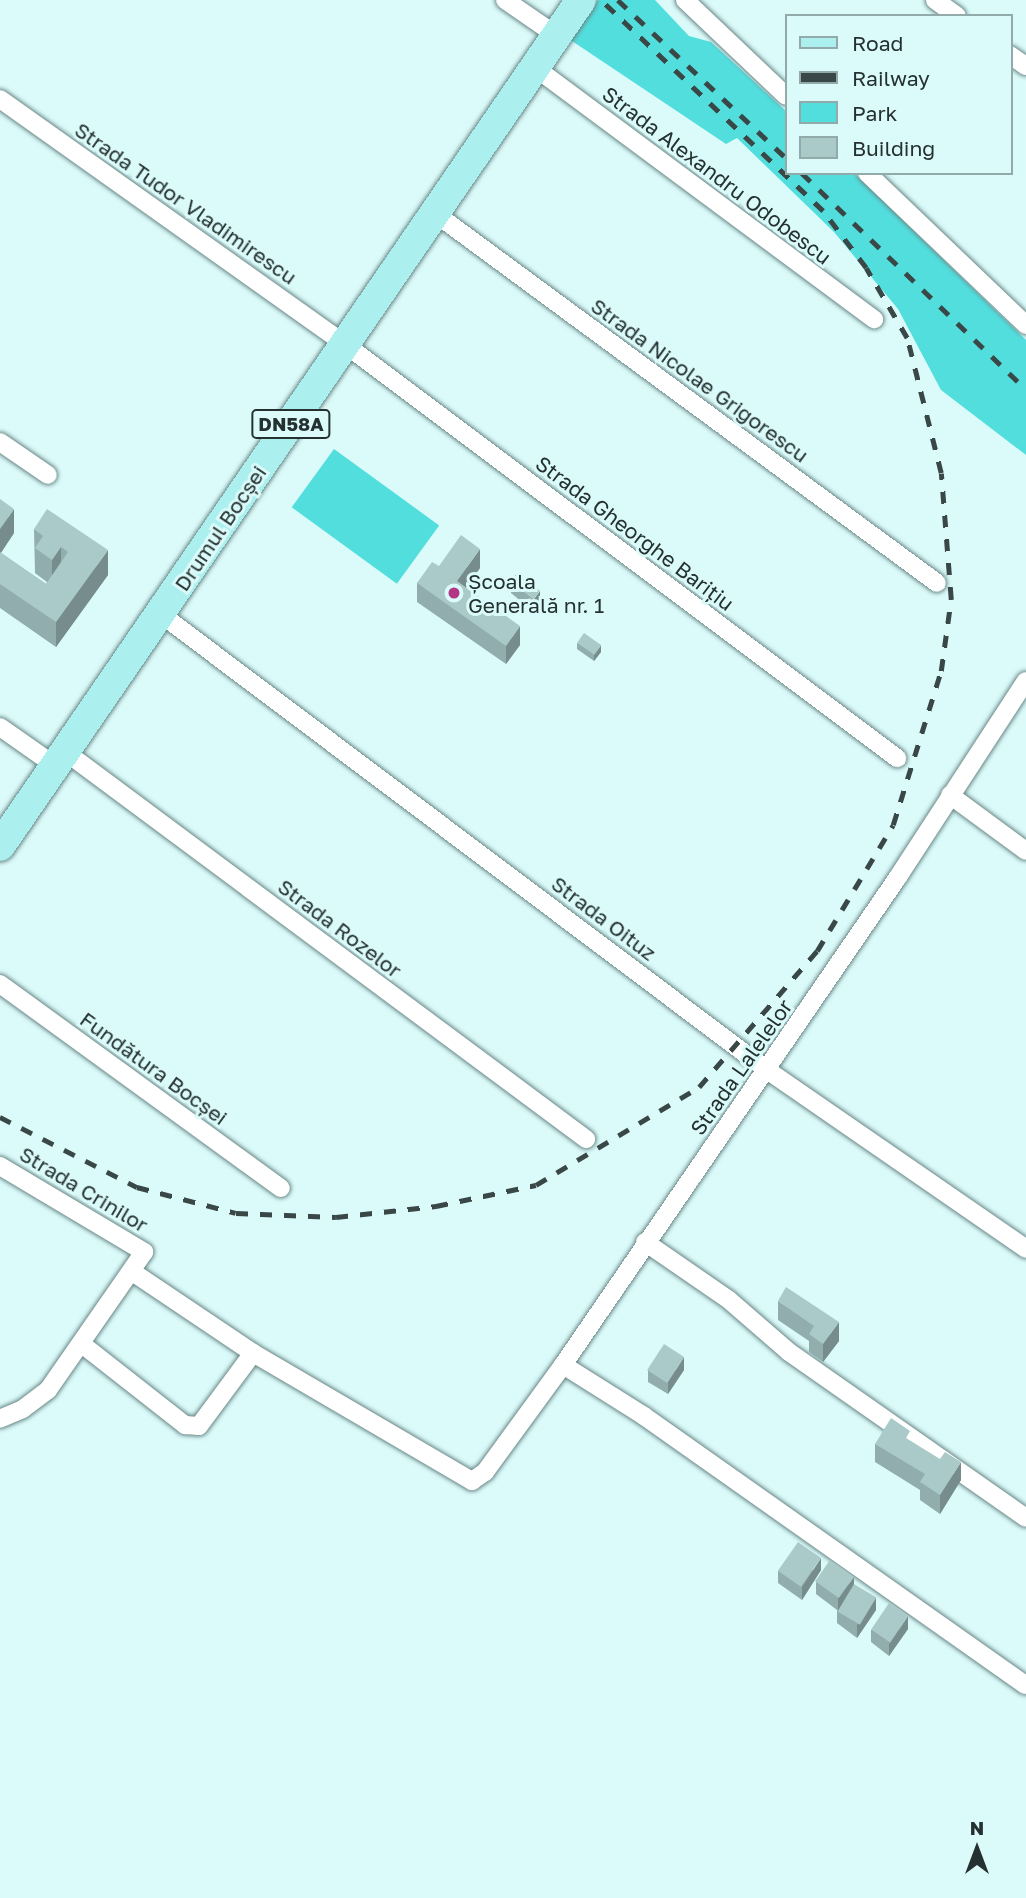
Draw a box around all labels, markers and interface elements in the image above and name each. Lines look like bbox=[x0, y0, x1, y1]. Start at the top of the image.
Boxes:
legend bbox=[785, 14, 1012, 175]
text: Road bbox=[852, 30, 903, 56]
text: Railway bbox=[852, 65, 930, 91]
street label: Strada Alexandru Odobescu bbox=[598, 81, 836, 269]
text: Park bbox=[852, 100, 897, 126]
street label: Strada Tudor Vladimirescu bbox=[70, 117, 302, 289]
text: Building bbox=[852, 135, 935, 161]
street label: Strada Nicolae Grigorescu bbox=[586, 293, 814, 467]
road number: DN58A bbox=[251, 408, 331, 440]
street label: Strada Gheorghe Barițiu bbox=[531, 450, 739, 616]
street label: Drumul Bocșei bbox=[169, 460, 271, 596]
place label: Școala Generală nr. 1 bbox=[468, 568, 604, 618]
marker: Școala Generală nr. 1 bbox=[446, 585, 462, 601]
street label: Strada Oituz bbox=[547, 871, 661, 965]
street label: Strada Rozelor bbox=[273, 873, 407, 983]
street label: Strada Lalelelor bbox=[685, 994, 797, 1140]
street label: Fundătura Bocșei bbox=[75, 1006, 233, 1130]
street label: Strada Crinilor bbox=[15, 1141, 153, 1237]
north arrow bbox=[942, 1814, 1012, 1884]
text: N bbox=[970, 1816, 984, 1839]

